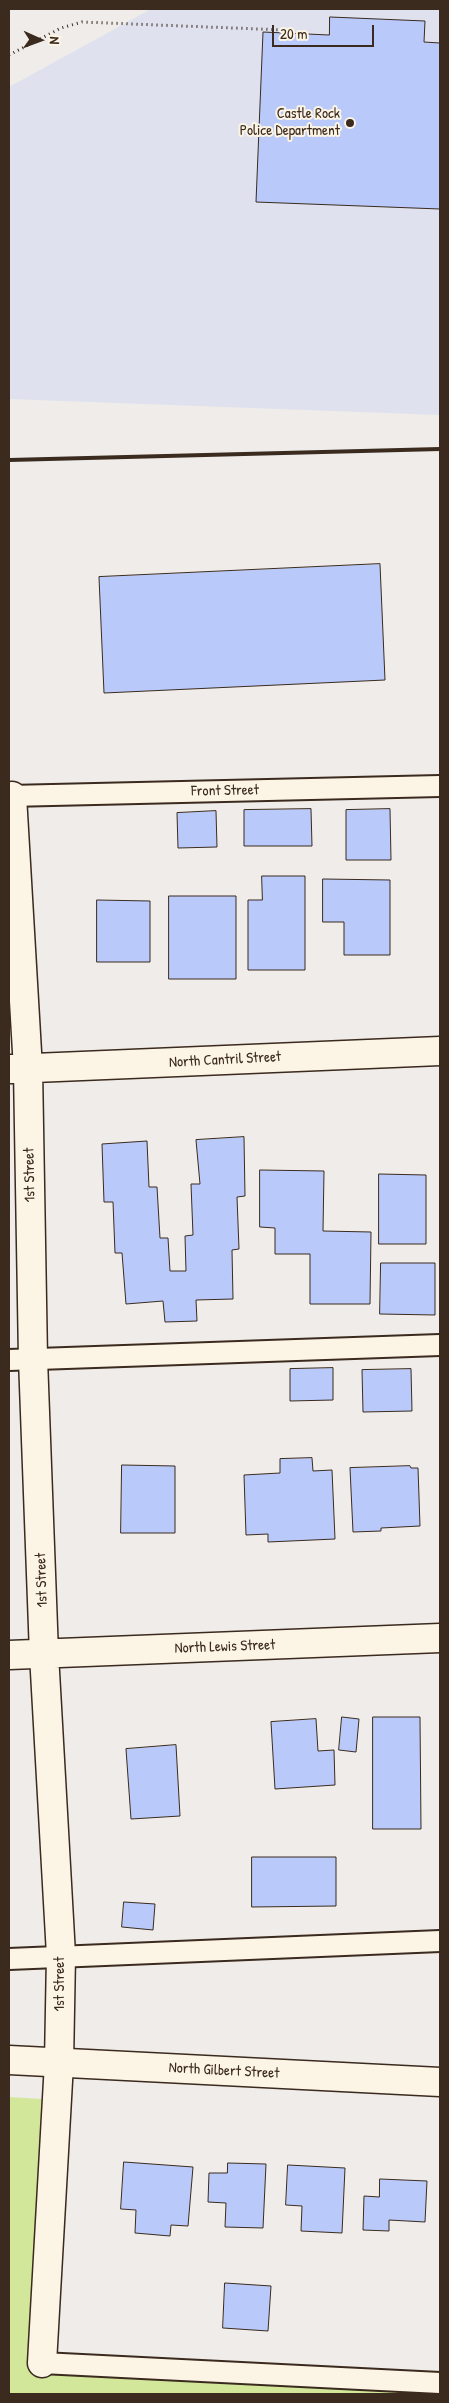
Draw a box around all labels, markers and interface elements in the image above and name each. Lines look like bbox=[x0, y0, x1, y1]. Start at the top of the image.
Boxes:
north arrow bbox=[15, 15, 65, 65]
scale bar bbox=[274, 15, 376, 47]
text: 20 m bbox=[280, 23, 307, 44]
text: N bbox=[46, 36, 65, 45]
place label: Castle Rock Police Department bbox=[240, 105, 340, 140]
marker: Castle Rock Police Department bbox=[344, 117, 356, 129]
street label: Front Street bbox=[191, 781, 259, 801]
street label: North Cantril Street bbox=[168, 1048, 282, 1072]
street label: 1st Street bbox=[21, 1147, 39, 1203]
street label: 1st Street bbox=[32, 1552, 52, 1608]
street label: North Lewis Street bbox=[174, 1636, 276, 1658]
street label: 1st Street bbox=[51, 1957, 69, 2011]
street label: North Gilbert Street bbox=[168, 2059, 280, 2083]

